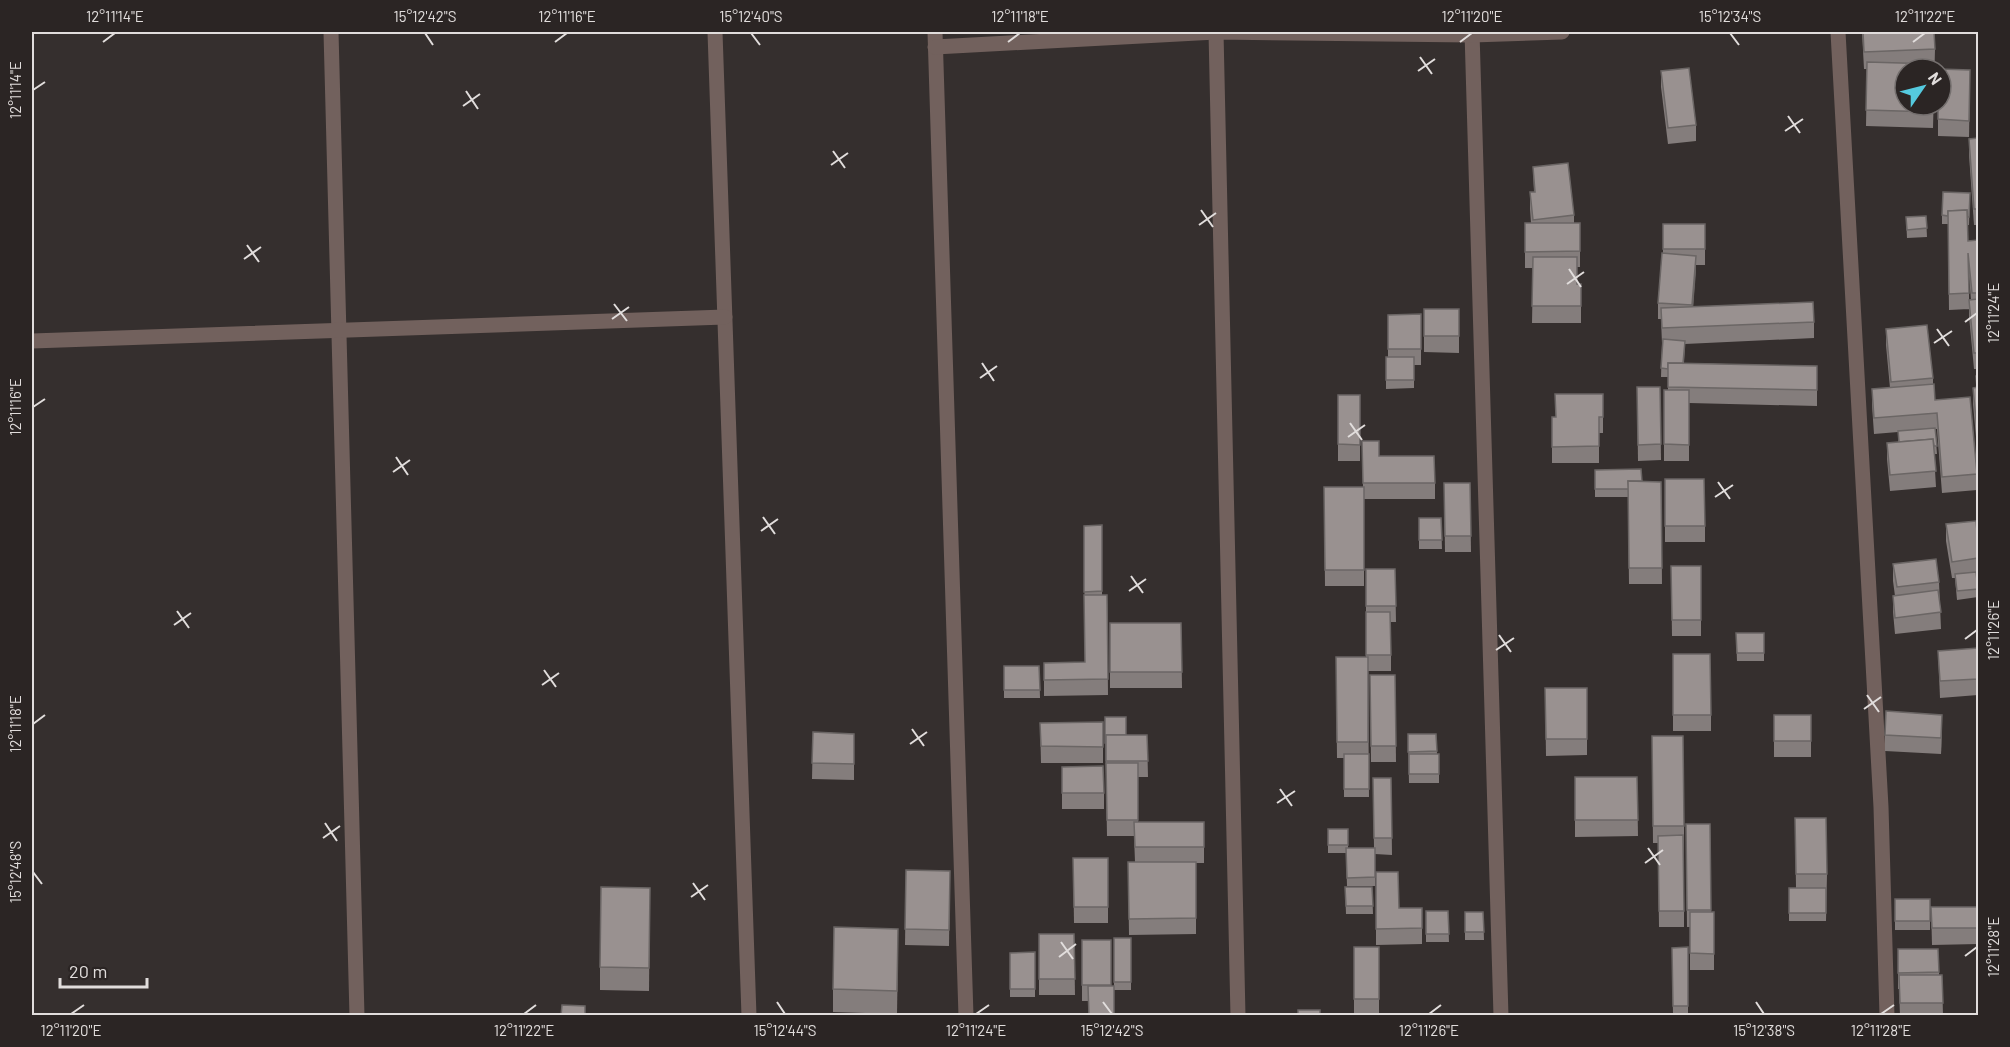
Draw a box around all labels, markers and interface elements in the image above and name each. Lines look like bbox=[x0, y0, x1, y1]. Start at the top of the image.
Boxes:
text: 12°11'14"E bbox=[86, 7, 144, 25]
text: 15°12'42"S bbox=[394, 7, 456, 25]
text: 12°11'16"E bbox=[538, 7, 596, 25]
text: 15°12'40"S bbox=[719, 7, 783, 25]
text: 12°11'18"E bbox=[991, 7, 1049, 25]
text: 12°11'20"E bbox=[1441, 7, 1503, 25]
text: 15°12'34"S bbox=[1699, 7, 1761, 25]
text: 12°11'22"E bbox=[1895, 7, 1955, 25]
north arrow bbox=[1893, 57, 1953, 117]
text: 12°11'14"E bbox=[6, 61, 24, 119]
text: N bbox=[1925, 68, 1947, 88]
text: 12°11'24"E bbox=[1984, 283, 2002, 343]
text: 12°11'16"E bbox=[6, 378, 24, 436]
text: 12°11'26"E bbox=[1984, 600, 2002, 660]
text: 12°11'18"E bbox=[6, 695, 24, 753]
text: 15°12'48"S bbox=[6, 841, 24, 903]
text: 12°11'28"E bbox=[1984, 917, 2002, 977]
scale bar bbox=[60, 951, 147, 989]
text: 20 m bbox=[69, 960, 107, 982]
text: 12°11'20"E bbox=[40, 1021, 102, 1039]
text: 12°11'22"E bbox=[494, 1021, 554, 1039]
text: 15°12'44"S bbox=[754, 1021, 816, 1039]
text: 12°11'24"E bbox=[946, 1021, 1006, 1039]
text: 15°12'42"S bbox=[1081, 1021, 1143, 1039]
text: 12°11'26"E bbox=[1399, 1021, 1459, 1039]
text: 15°12'38"S bbox=[1733, 1021, 1795, 1039]
text: 12°11'28"E bbox=[1851, 1021, 1911, 1039]

